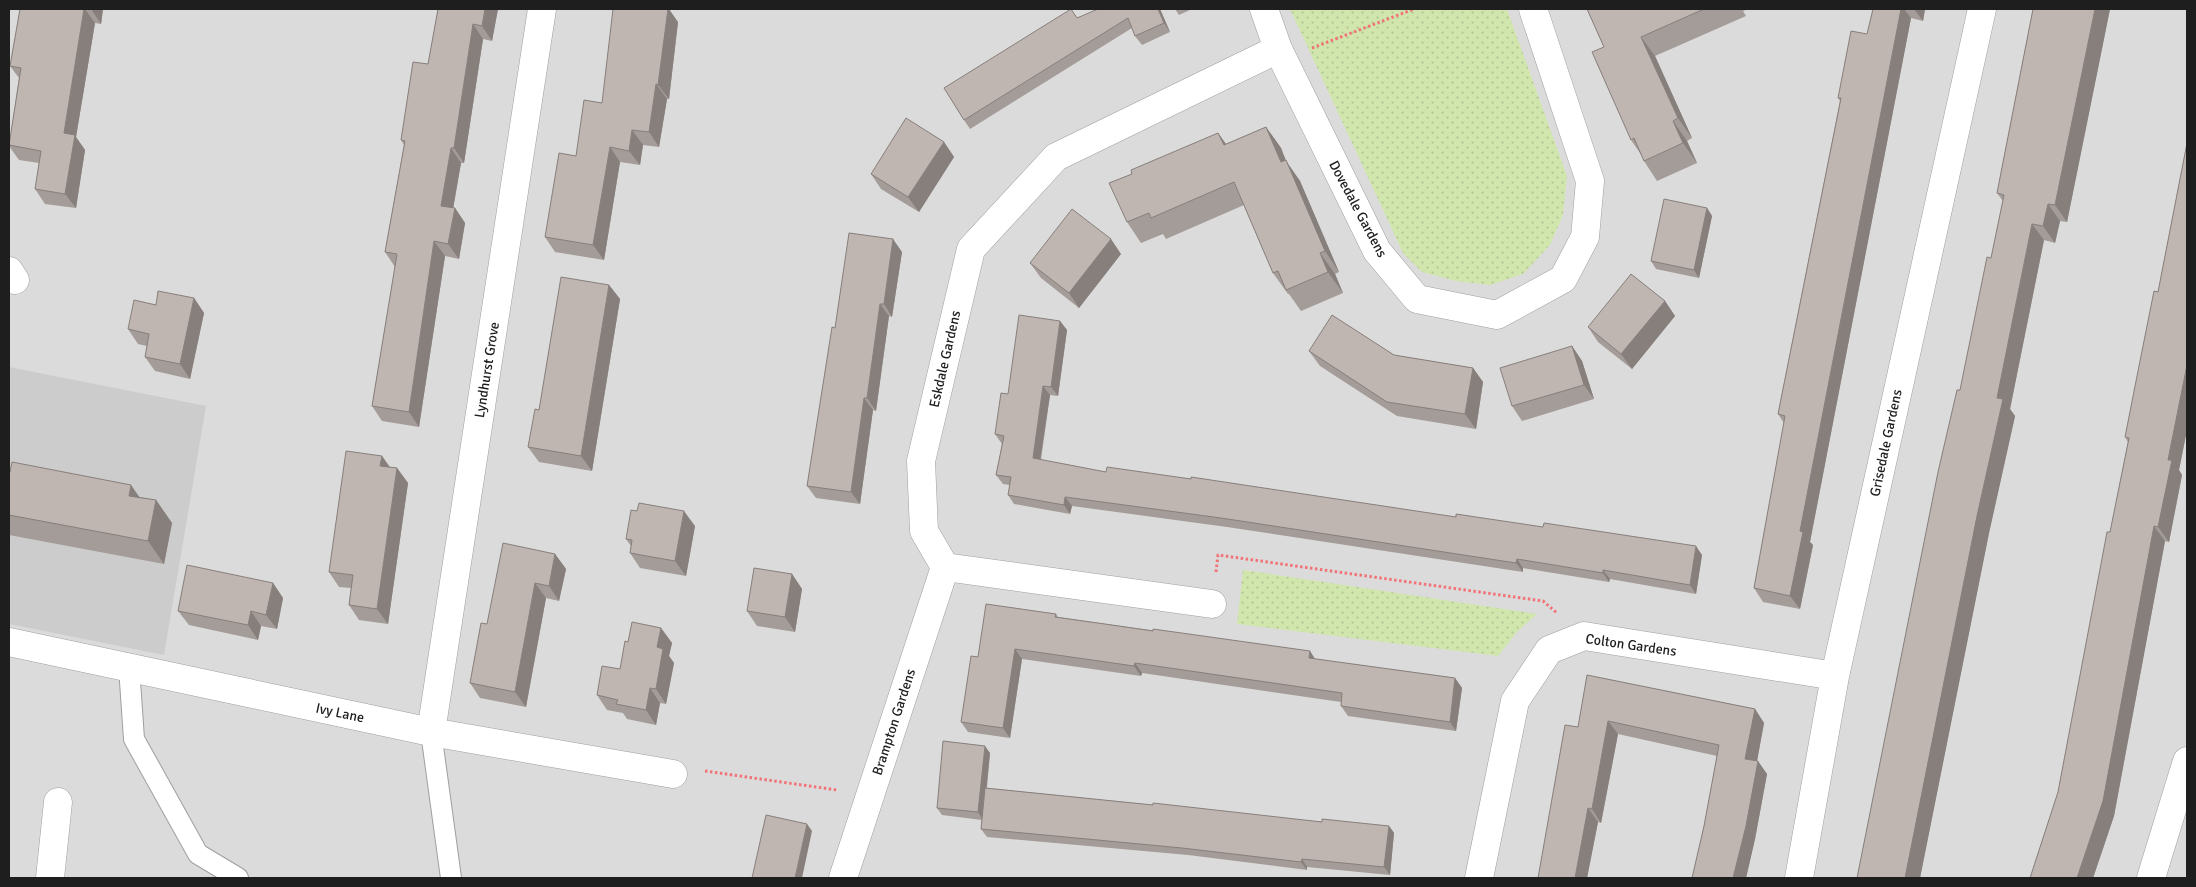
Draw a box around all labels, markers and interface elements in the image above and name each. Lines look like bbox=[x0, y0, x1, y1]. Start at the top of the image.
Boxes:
street label: Dovedale Gardens bbox=[1325, 158, 1391, 260]
street label: Eskdale Gardens bbox=[926, 309, 964, 409]
street label: Lyndhurst Grove bbox=[471, 321, 503, 419]
street label: Grisedale Gardens bbox=[1866, 388, 1906, 498]
street label: Colton Gardens bbox=[1584, 630, 1678, 660]
street label: Brampton Gardens bbox=[869, 667, 919, 777]
street label: Ivy Lane bbox=[314, 700, 366, 726]

